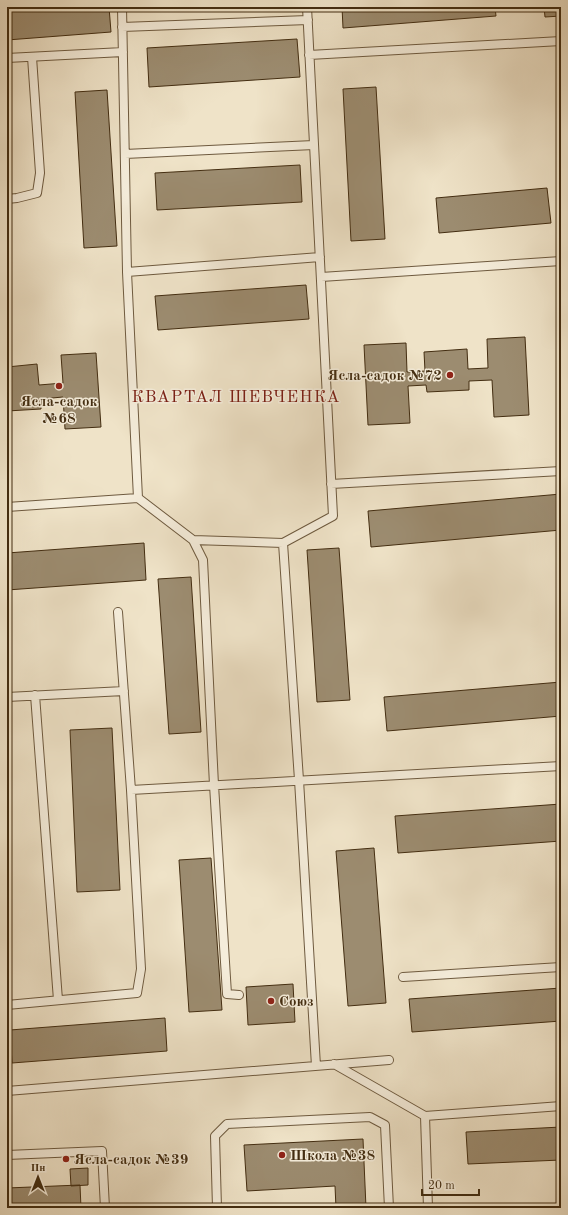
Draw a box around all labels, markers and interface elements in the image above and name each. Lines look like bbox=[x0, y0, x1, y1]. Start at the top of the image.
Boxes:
place label: Ясла-садок №72 bbox=[328, 369, 442, 384]
marker: Ясла-садок №72 bbox=[445, 370, 455, 380]
marker: Ясла-садок №68 bbox=[54, 381, 64, 391]
district label: КВАРТАЛ ШЕВЧЕНКА bbox=[131, 389, 341, 406]
place label: Ясла-садок №68 bbox=[21, 395, 98, 427]
place label: Союз bbox=[279, 995, 314, 1010]
marker: Союз bbox=[266, 996, 276, 1006]
place label: Школа №38 bbox=[290, 1149, 375, 1164]
marker: Школа №38 bbox=[277, 1150, 287, 1160]
place label: Ясла-садок №39 bbox=[74, 1153, 188, 1168]
marker: Ясла-садок №39 bbox=[61, 1154, 71, 1164]
north arrow bbox=[18, 1157, 58, 1197]
text: Пн bbox=[30, 1163, 46, 1174]
scale bar bbox=[422, 1171, 479, 1197]
text: 20 m bbox=[428, 1180, 455, 1192]

